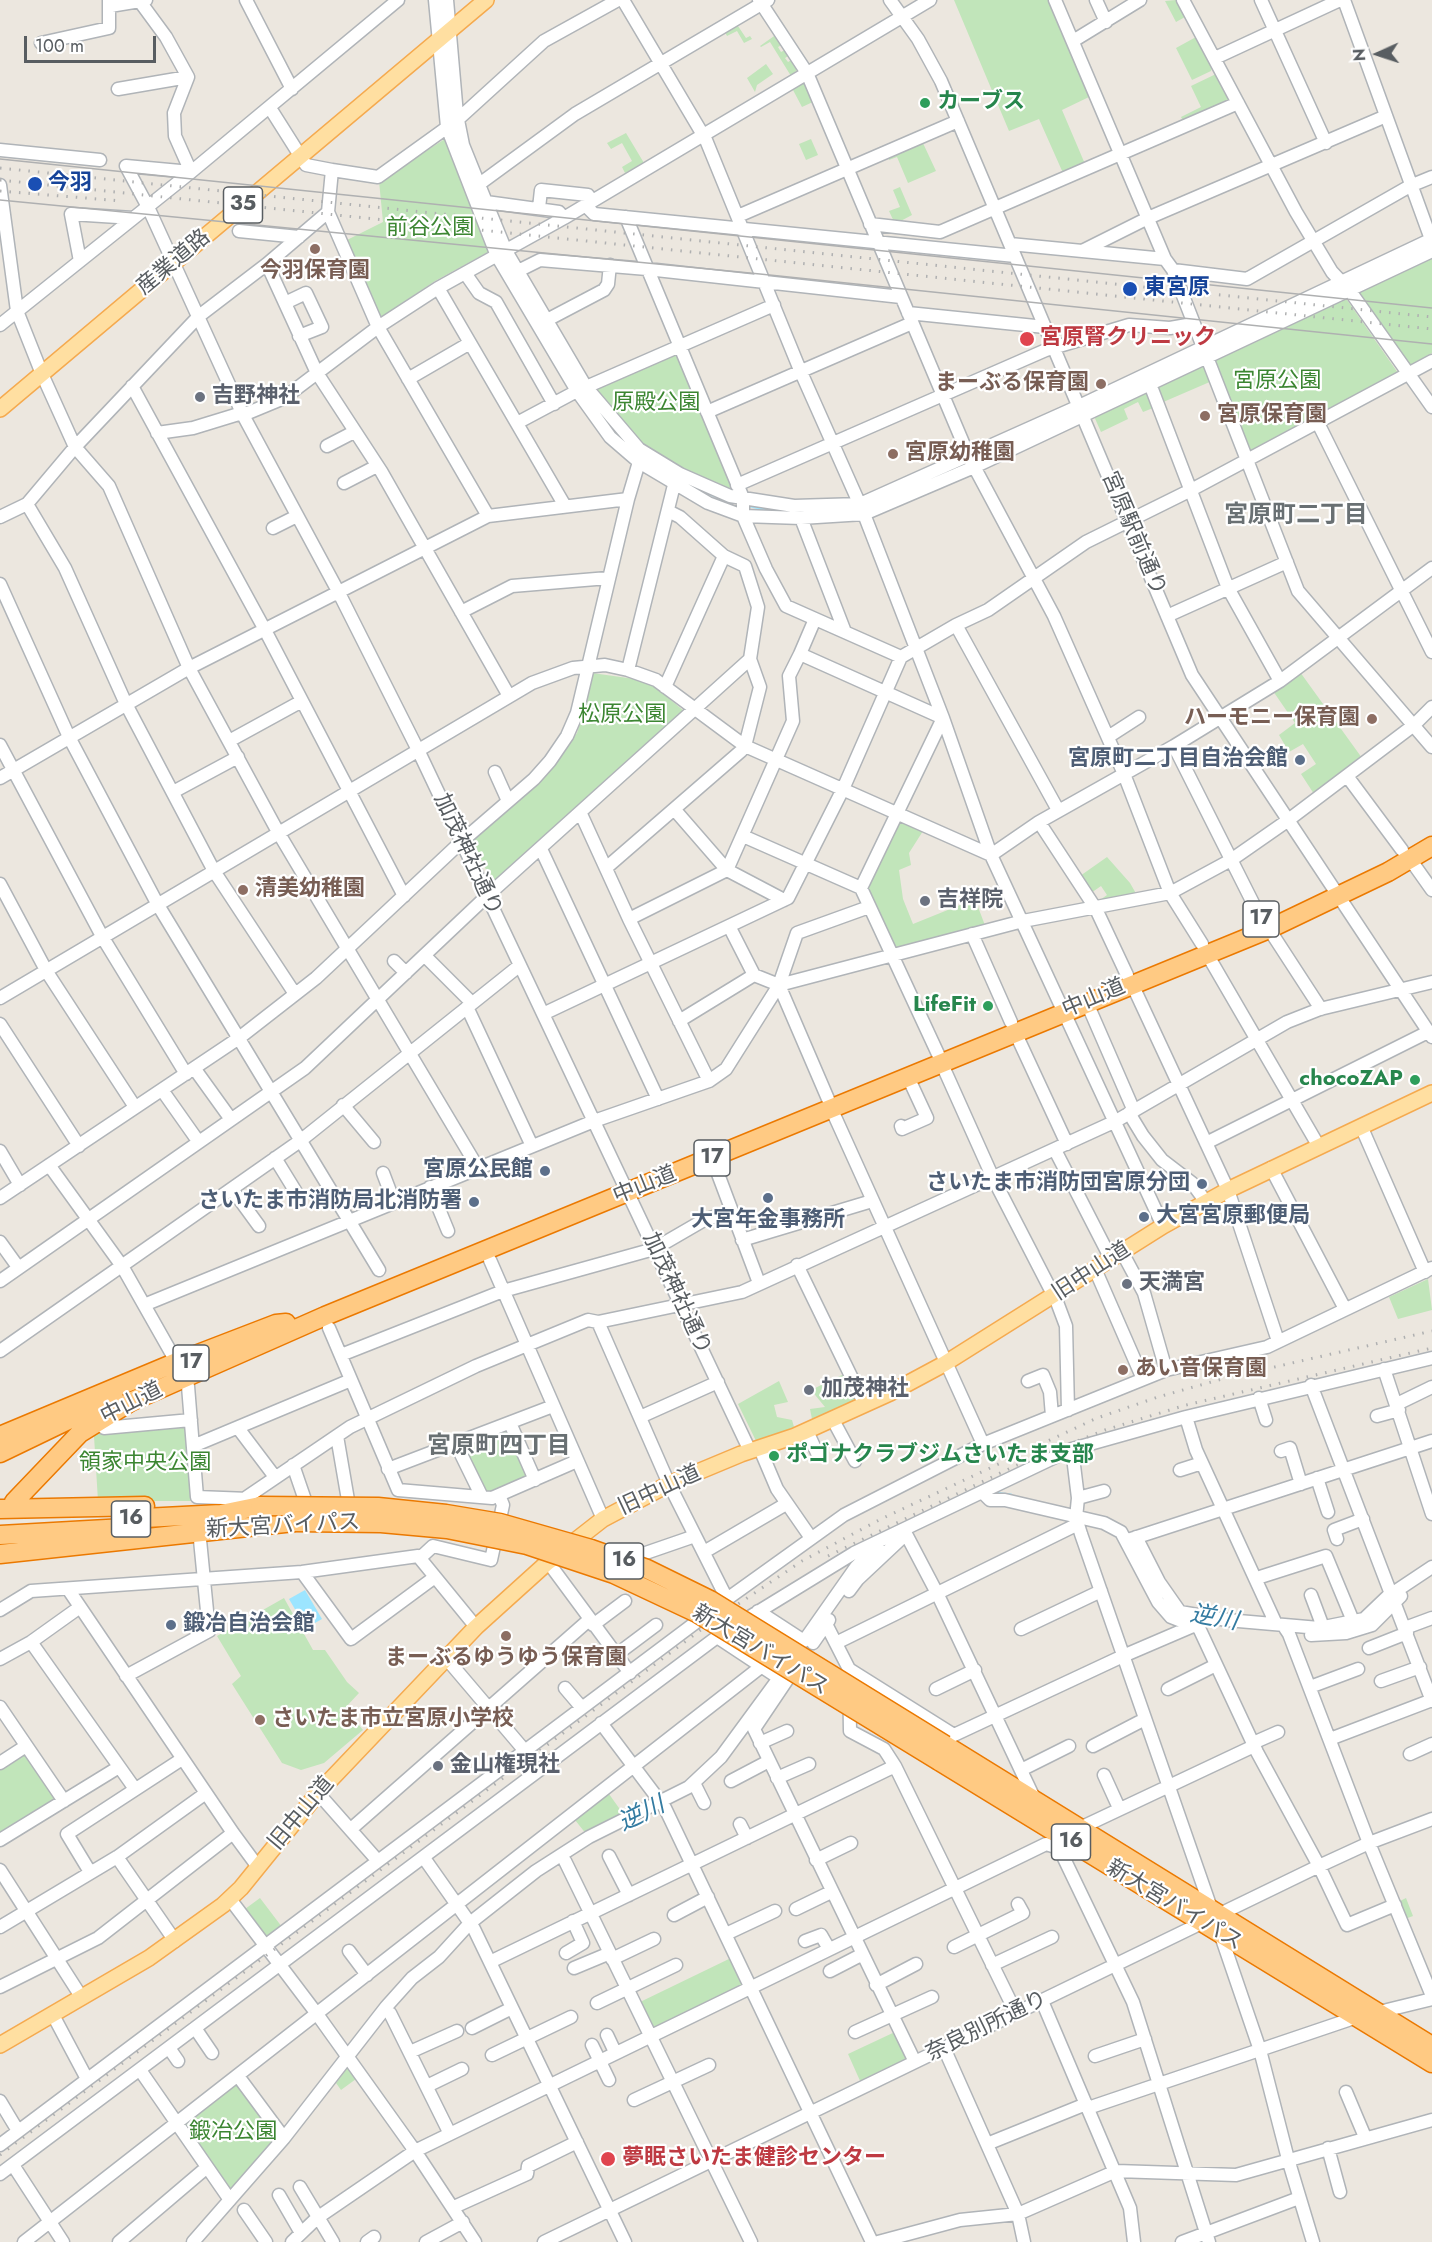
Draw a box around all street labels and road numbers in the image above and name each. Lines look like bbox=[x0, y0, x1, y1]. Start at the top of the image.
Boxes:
road number: 35 bbox=[224, 187, 262, 223]
street label: 産業道路 bbox=[132, 225, 216, 301]
street label: 宮原駅前通り bbox=[1095, 468, 1171, 600]
street label: 加茂神社通り bbox=[427, 790, 507, 920]
road number: 17 bbox=[1243, 901, 1279, 937]
street label: 中山道 bbox=[1058, 974, 1130, 1024]
road number: 17 bbox=[694, 1140, 730, 1176]
street label: 中山道 bbox=[609, 1161, 681, 1211]
street label: 加茂神社通り bbox=[636, 1229, 716, 1359]
street label: 旧中山道 bbox=[1048, 1237, 1136, 1307]
road number: 17 bbox=[173, 1345, 209, 1381]
street label: 中山道 bbox=[97, 1377, 167, 1431]
street label: 旧中山道 bbox=[615, 1460, 705, 1522]
road number: 16 bbox=[112, 1501, 150, 1537]
street label: 新大宮バイパス bbox=[205, 1510, 361, 1544]
road number: 16 bbox=[604, 1543, 644, 1579]
street label: 新大宮バイパス bbox=[687, 1600, 833, 1702]
street label: 旧中山道 bbox=[264, 1772, 340, 1856]
road number: 16 bbox=[1052, 1824, 1090, 1860]
street label: 新大宮バイパス bbox=[1101, 1855, 1247, 1957]
street label: 奈良別所通り bbox=[922, 1986, 1052, 2068]

